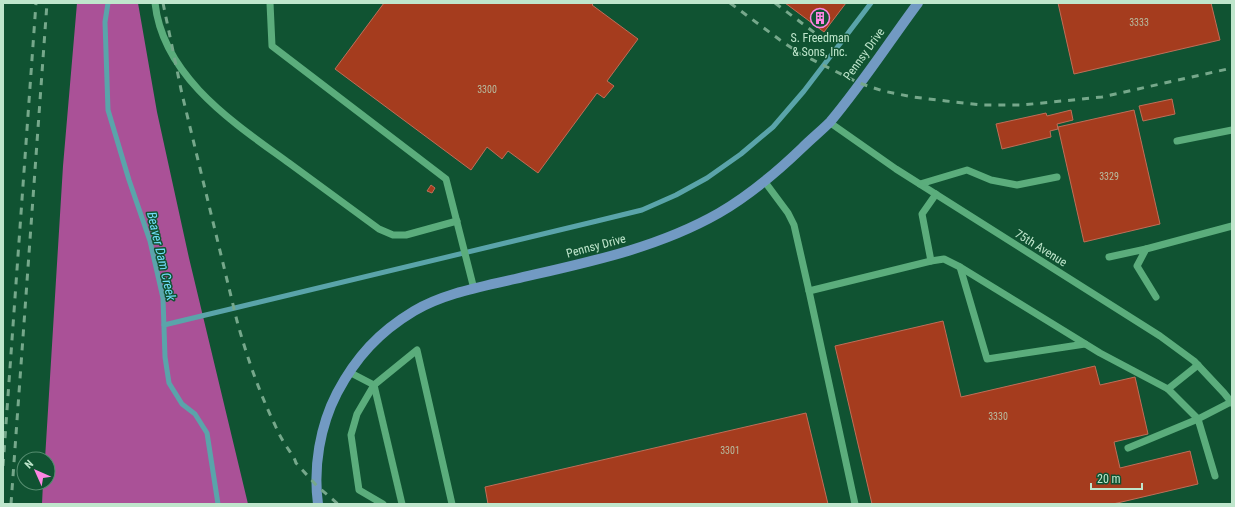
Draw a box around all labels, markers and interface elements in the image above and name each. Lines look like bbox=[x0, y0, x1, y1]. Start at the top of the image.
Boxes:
building icon: S. Freedman & Sons, Inc. bbox=[809, 7, 831, 29]
house number: 3333 bbox=[1129, 17, 1149, 28]
street label: Pennsy Drive bbox=[840, 25, 888, 83]
place label: S. Freedman & Sons, Inc. bbox=[790, 31, 850, 59]
house number: 3300 bbox=[477, 84, 497, 95]
house number: 3329 bbox=[1099, 171, 1119, 182]
water label: Beaver Dam Creek bbox=[144, 210, 179, 302]
street label: 75th Avenue bbox=[1012, 227, 1070, 270]
street label: Pennsy Drive bbox=[565, 231, 628, 261]
house number: 3330 bbox=[988, 411, 1008, 422]
house number: 3301 bbox=[720, 445, 740, 456]
north arrow bbox=[16, 451, 56, 491]
text: N bbox=[22, 457, 36, 471]
scale bar bbox=[1091, 465, 1142, 491]
text: 20 m bbox=[1097, 472, 1121, 486]

